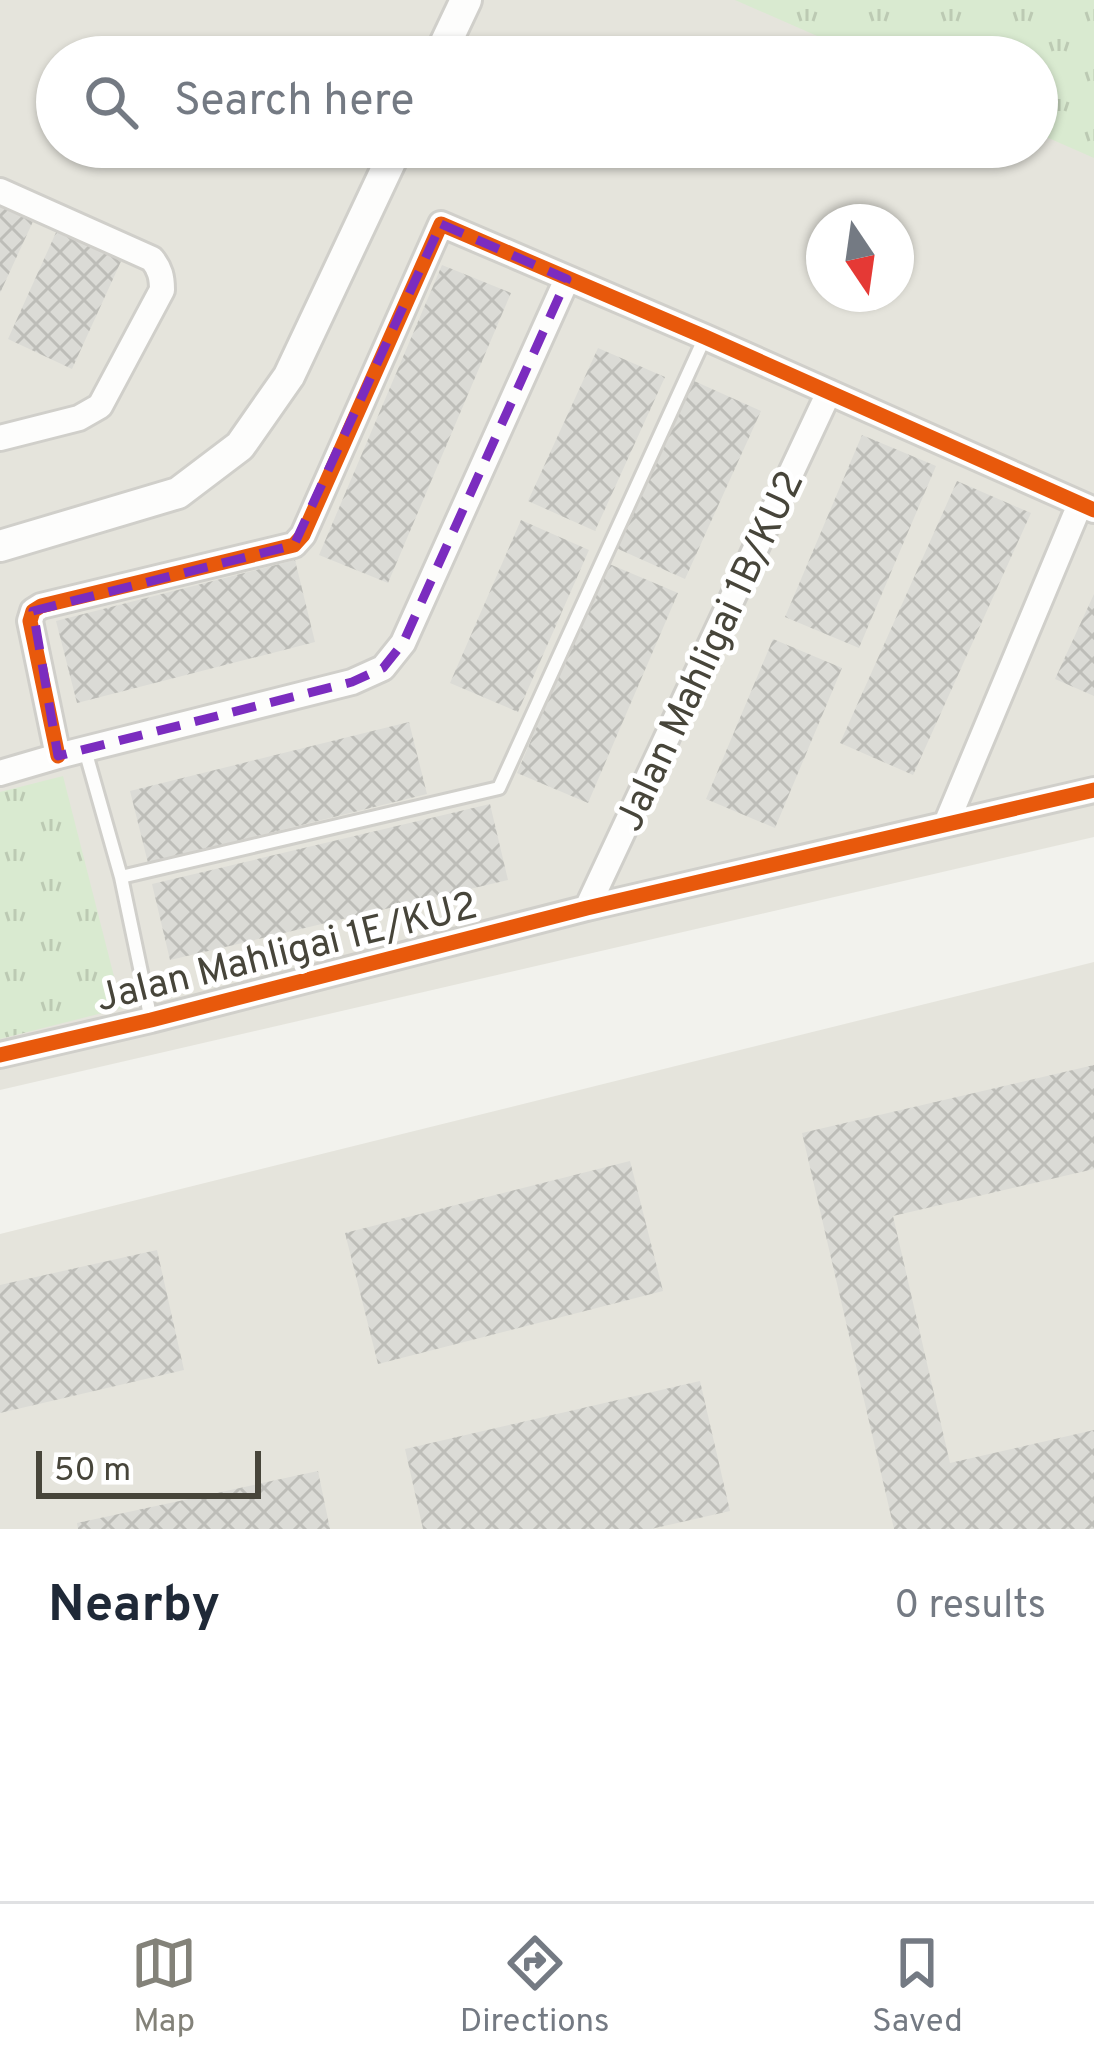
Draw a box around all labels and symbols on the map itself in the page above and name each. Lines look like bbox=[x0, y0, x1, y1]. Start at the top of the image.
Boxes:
north arrow bbox=[806, 204, 914, 312]
street label: Jalan Mahligai 1B/KU2 bbox=[607, 464, 817, 840]
street label: Jalan Mahligai 1E/KU2 bbox=[91, 883, 483, 1025]
scale bar bbox=[36, 1445, 261, 1498]

